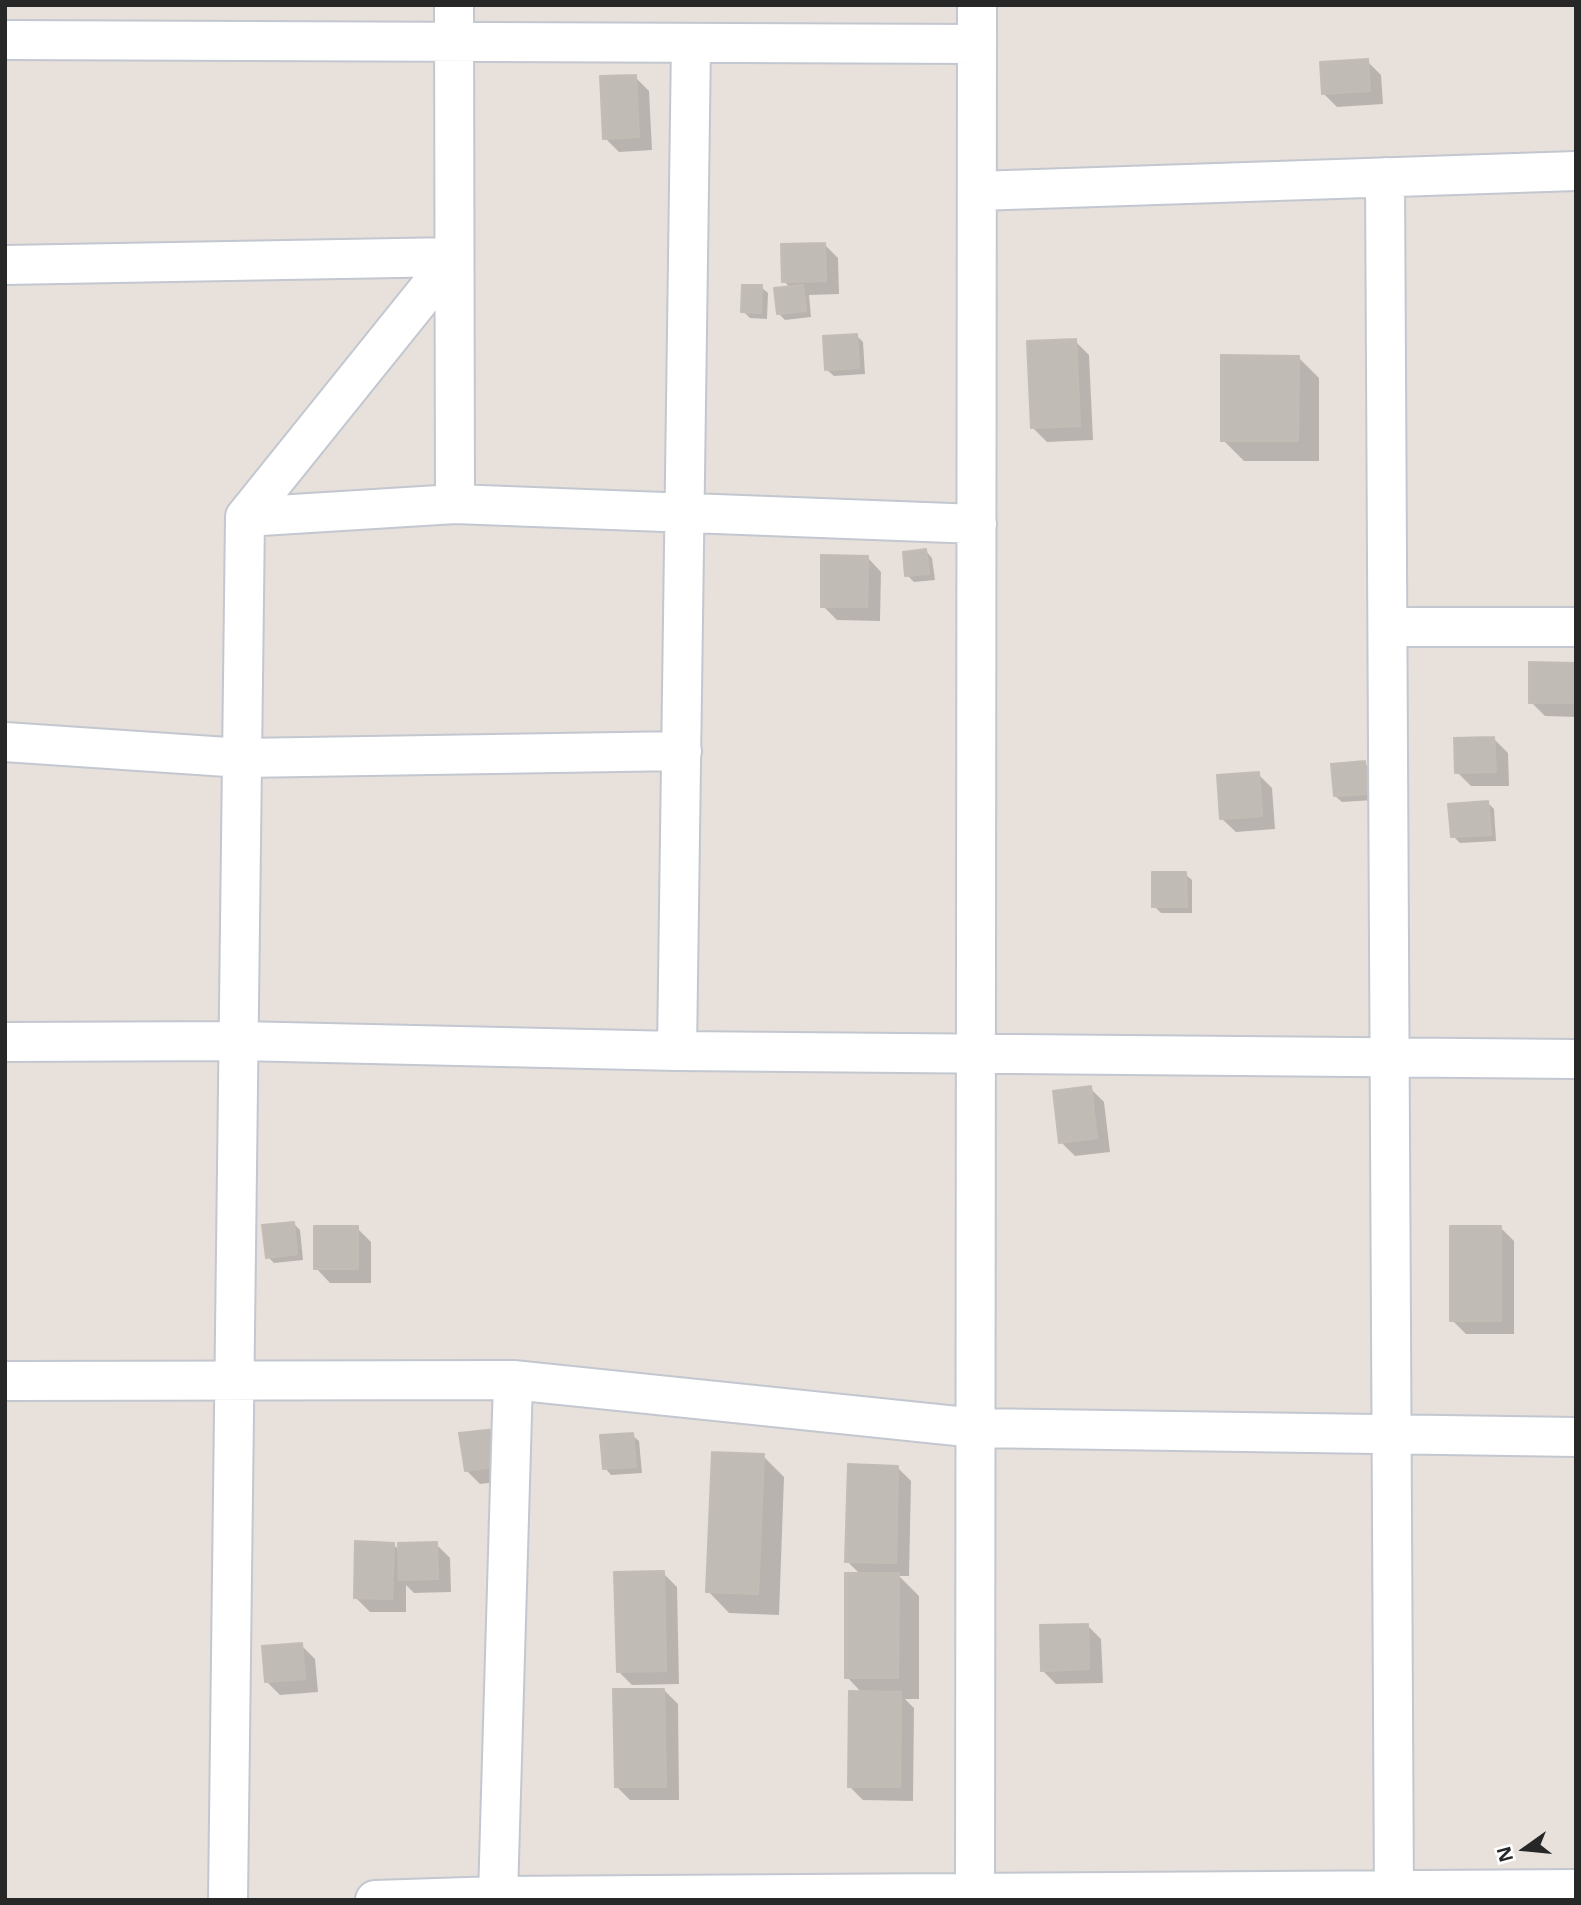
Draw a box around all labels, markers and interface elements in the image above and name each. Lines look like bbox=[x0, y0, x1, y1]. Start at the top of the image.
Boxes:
north arrow bbox=[1490, 1814, 1560, 1884]
text: N bbox=[1490, 1844, 1519, 1865]

